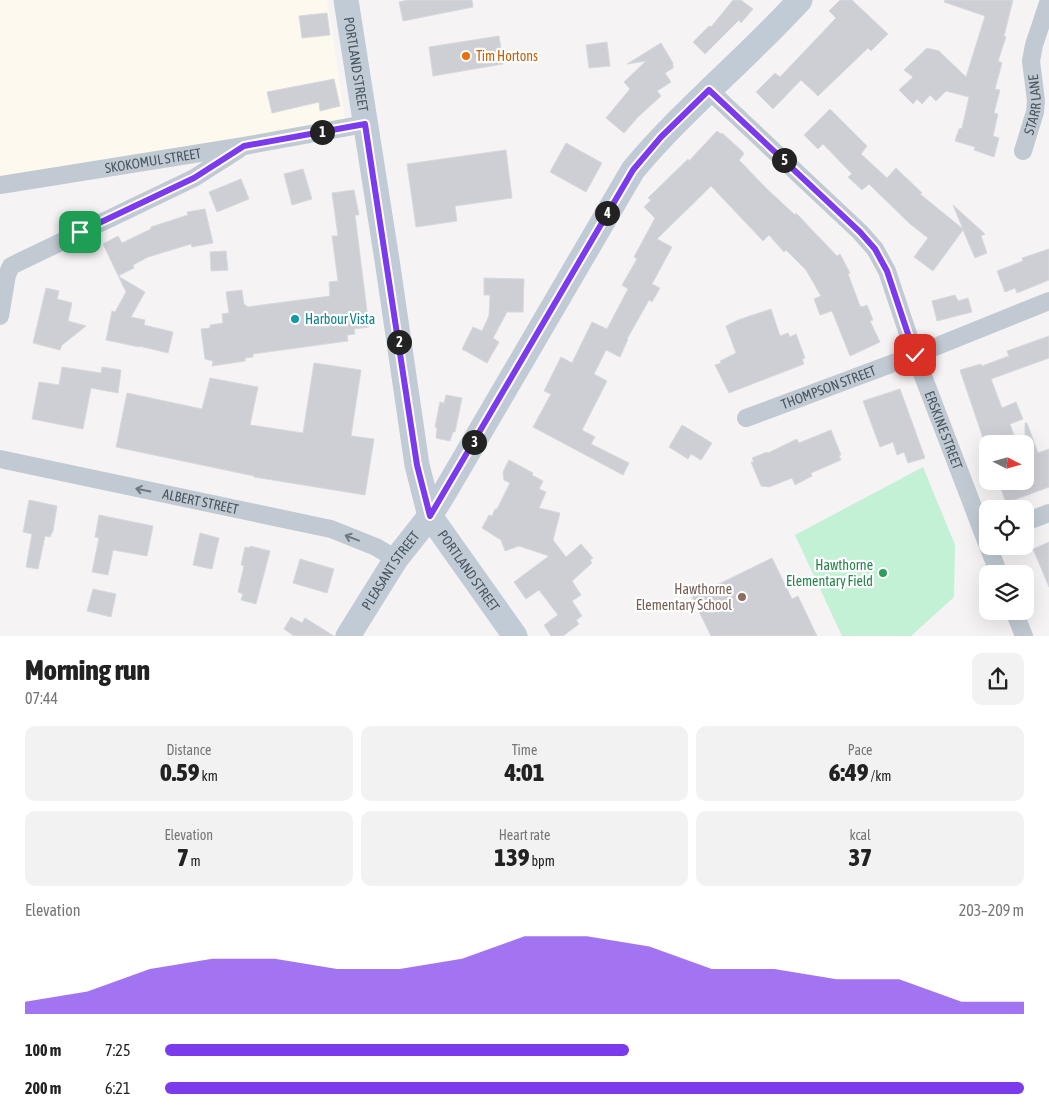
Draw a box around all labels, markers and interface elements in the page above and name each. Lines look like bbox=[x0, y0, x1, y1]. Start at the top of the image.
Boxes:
street label: PORTLAND STREET bbox=[341, 16, 371, 113]
place label: Tim Hortons bbox=[476, 48, 538, 64]
marker: Tim Hortons bbox=[460, 50, 472, 62]
street label: STARR LANE bbox=[1021, 74, 1044, 137]
pin: 1 bbox=[310, 120, 334, 144]
text: 1 bbox=[319, 124, 326, 140]
street label: SKOKOMUL STREET bbox=[104, 145, 202, 176]
pin: 5 bbox=[772, 148, 796, 172]
text: 5 bbox=[781, 152, 788, 168]
pin: 4 bbox=[594, 200, 620, 226]
text: 4 bbox=[604, 205, 611, 221]
pin bbox=[59, 211, 101, 253]
icon: arrive bbox=[66, 218, 94, 246]
place label: Harbour Vista bbox=[305, 311, 375, 327]
marker: Harbour Vista bbox=[289, 313, 301, 325]
pin: 2 bbox=[386, 330, 412, 354]
text: 2 bbox=[396, 334, 403, 350]
pin bbox=[894, 334, 936, 376]
icon: check bbox=[901, 341, 929, 369]
street label: THOMPSON STREET bbox=[779, 362, 878, 412]
street label: ERSKINE STREET bbox=[922, 389, 966, 472]
pin: 3 bbox=[462, 430, 486, 454]
text: 3 bbox=[471, 434, 478, 450]
north arrow bbox=[979, 435, 1034, 490]
map controls bbox=[979, 435, 1034, 620]
one-way arrow bbox=[135, 485, 151, 494]
street label: ALBERT STREET bbox=[161, 486, 240, 517]
button: locate bbox=[979, 500, 1034, 555]
street label: PORTLAND STREET bbox=[435, 527, 503, 614]
street label: PLEASANT STREET bbox=[358, 528, 423, 613]
one-way arrow bbox=[345, 533, 360, 542]
place label: Hawthorne Elementary Field bbox=[786, 557, 873, 589]
button: layers bbox=[979, 565, 1034, 620]
marker: Hawthorne Elementary Field bbox=[877, 567, 889, 579]
place label: Hawthorne Elementary School bbox=[636, 581, 732, 613]
marker: Hawthorne Elementary School bbox=[736, 591, 748, 603]
button: share bbox=[972, 653, 1024, 705]
text: Morning run bbox=[25, 654, 150, 686]
text: 07:44 bbox=[25, 689, 58, 707]
text: Distance bbox=[166, 742, 211, 758]
text: Time bbox=[512, 742, 537, 758]
text: Pace bbox=[848, 742, 872, 758]
text: 0.59 bbox=[160, 758, 200, 786]
text: 4:01 bbox=[504, 758, 545, 786]
text: 6:49 bbox=[829, 758, 869, 786]
text: km bbox=[200, 768, 218, 784]
text: /km bbox=[869, 768, 891, 784]
text: Elevation bbox=[165, 827, 213, 843]
text: Heart rate bbox=[499, 827, 550, 843]
text: kcal bbox=[850, 827, 871, 843]
text: 7 bbox=[177, 843, 189, 871]
text: 139 bbox=[494, 843, 529, 871]
text: 37 bbox=[848, 843, 872, 871]
text: m bbox=[189, 853, 201, 869]
text: bpm bbox=[529, 853, 555, 869]
text: Elevation bbox=[25, 901, 80, 919]
text: 203–209 m bbox=[959, 901, 1024, 919]
text: 100 m bbox=[25, 1041, 61, 1059]
text: 7:25 bbox=[105, 1041, 130, 1059]
text: 200 m bbox=[25, 1079, 61, 1097]
text: 6:21 bbox=[105, 1079, 130, 1097]

